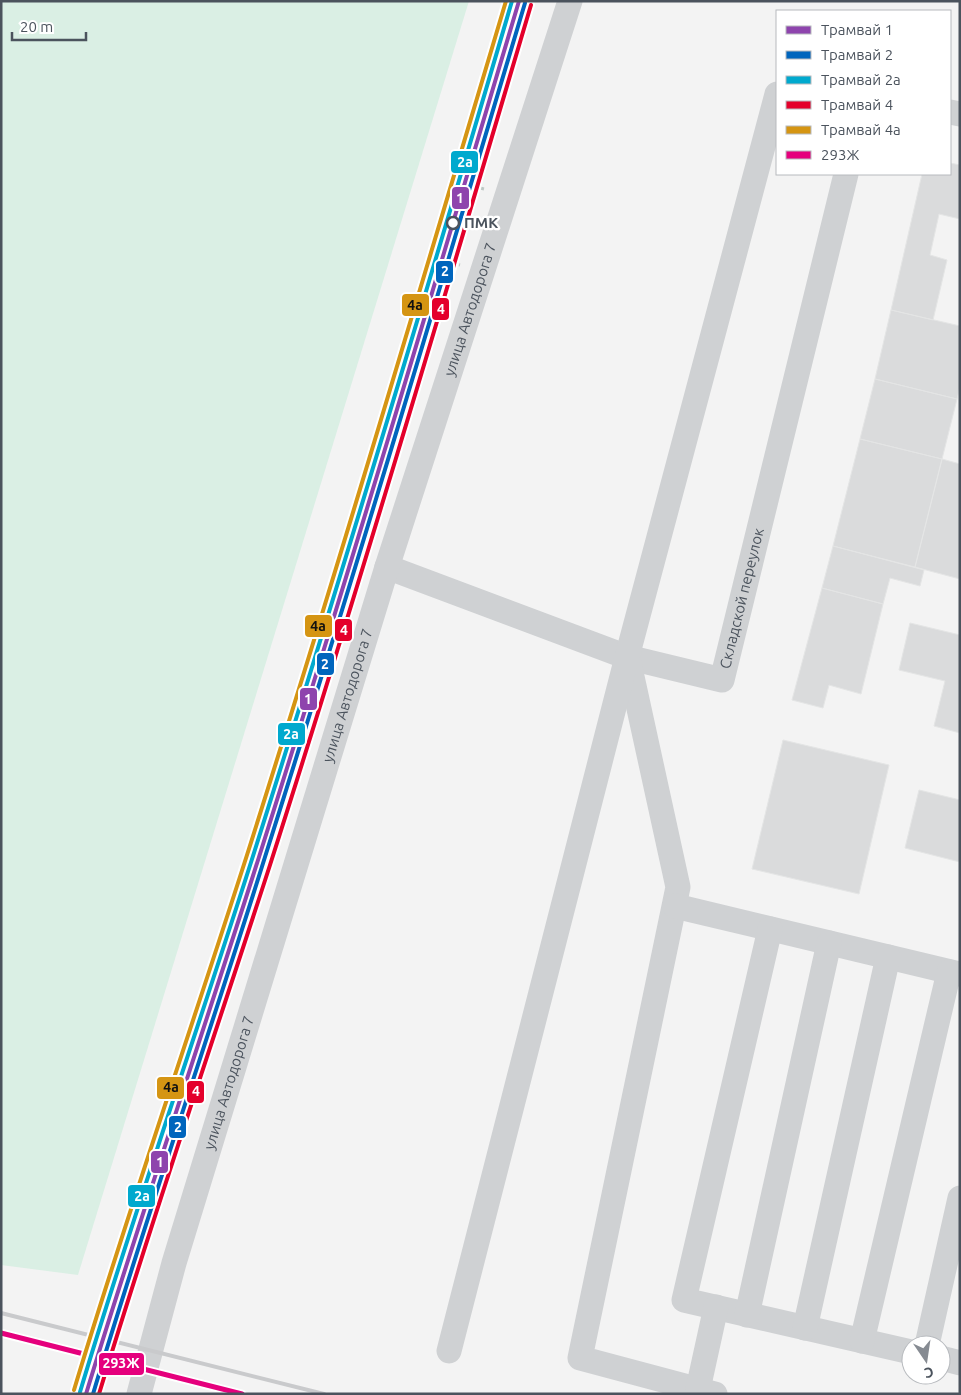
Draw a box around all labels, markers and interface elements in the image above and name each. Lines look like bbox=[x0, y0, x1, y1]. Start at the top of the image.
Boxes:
scale bar bbox=[12, 10, 86, 42]
legend bbox=[776, 10, 951, 175]
text: 20 m bbox=[20, 18, 53, 35]
text: Трамвай 1 bbox=[821, 21, 893, 38]
text: Трамвай 2 bbox=[821, 46, 893, 63]
text: Трамвай 2а bbox=[821, 71, 901, 88]
text: Трамвай 4 bbox=[821, 96, 893, 113]
text: Трамвай 4а bbox=[821, 121, 901, 138]
text: 293Ж bbox=[821, 146, 859, 163]
line badge: 2а bbox=[450, 150, 479, 174]
text: 2а bbox=[457, 154, 473, 170]
line badge: 1 bbox=[451, 186, 470, 210]
text: 1 bbox=[456, 190, 464, 206]
place label: ПМК bbox=[464, 214, 498, 231]
marker: ПМК bbox=[446, 216, 460, 230]
street label: улица Автодорога 7 bbox=[440, 241, 499, 378]
line badge: 2 bbox=[435, 260, 454, 284]
text: 2 bbox=[441, 263, 449, 279]
line badge: 4а bbox=[401, 293, 430, 317]
text: 4а bbox=[407, 297, 423, 313]
line badge: 4 bbox=[431, 297, 450, 321]
text: 4 bbox=[437, 301, 445, 317]
street label: Складской переулок bbox=[716, 526, 767, 670]
line badge: 4а bbox=[304, 614, 333, 638]
text: 4а bbox=[310, 618, 326, 634]
line badge: 4 bbox=[334, 618, 353, 642]
text: 4 bbox=[340, 622, 348, 638]
street label: улица Автодорога 7 bbox=[319, 627, 376, 764]
line badge: 2 bbox=[316, 652, 335, 676]
text: 2 bbox=[321, 656, 329, 672]
line badge: 1 bbox=[299, 687, 318, 711]
text: 1 bbox=[304, 691, 312, 707]
line badge: 2а bbox=[277, 722, 306, 746]
text: 2а bbox=[283, 726, 299, 742]
street label: улица Автодорога 7 bbox=[200, 1014, 257, 1152]
line badge: 4а bbox=[156, 1076, 185, 1100]
text: 4а bbox=[163, 1079, 179, 1095]
line badge: 4 bbox=[186, 1080, 205, 1104]
text: 4 bbox=[192, 1083, 200, 1099]
line badge: 2 bbox=[168, 1115, 187, 1139]
text: 2 bbox=[174, 1119, 182, 1135]
line badge: 1 bbox=[150, 1150, 169, 1174]
text: 1 bbox=[156, 1154, 164, 1170]
line badge: 2а bbox=[127, 1184, 156, 1208]
text: 2а bbox=[134, 1188, 150, 1204]
north arrow bbox=[901, 1335, 951, 1385]
line badge: 293Ж bbox=[98, 1352, 145, 1376]
text: 293Ж bbox=[102, 1355, 140, 1371]
text: С bbox=[923, 1364, 935, 1381]

